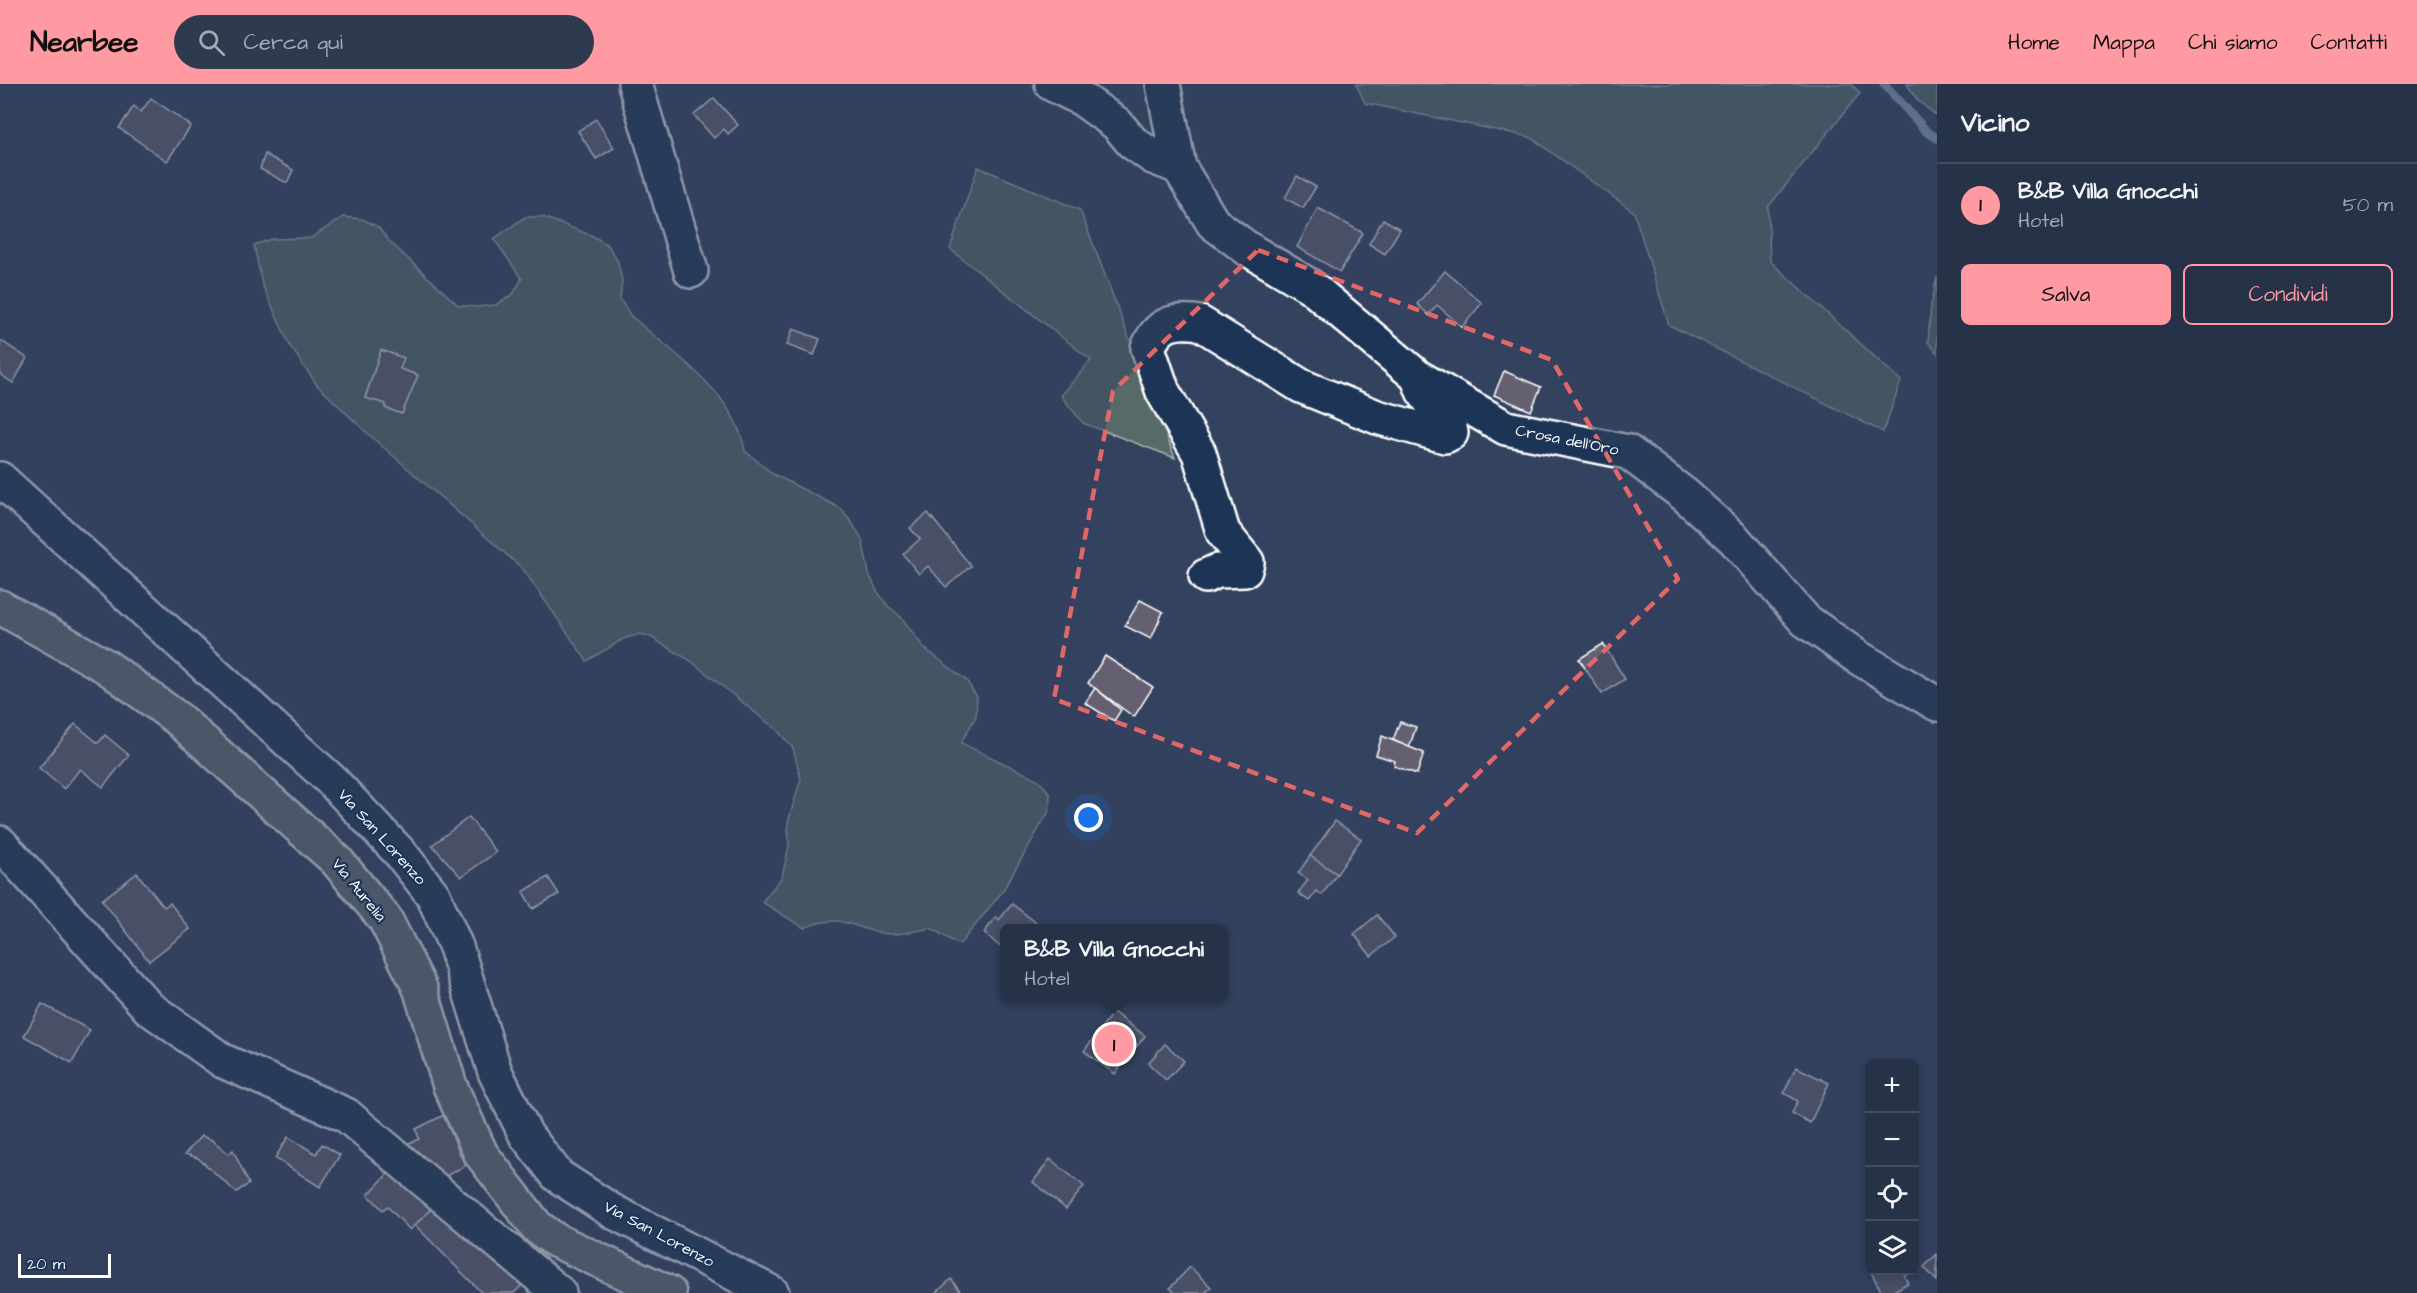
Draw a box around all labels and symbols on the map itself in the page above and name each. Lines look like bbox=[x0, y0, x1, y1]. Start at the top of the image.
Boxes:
street label: Crosa dell'Oro bbox=[1513, 419, 1621, 461]
street label: Via San Lorenzo bbox=[333, 784, 431, 890]
your location bbox=[1074, 803, 1103, 832]
street label: Via Aurelia bbox=[327, 854, 391, 926]
pin: 1 bbox=[1094, 1022, 1134, 1066]
street label: Via San Lorenzo bbox=[600, 1196, 718, 1272]
scale bar bbox=[18, 1251, 111, 1278]

